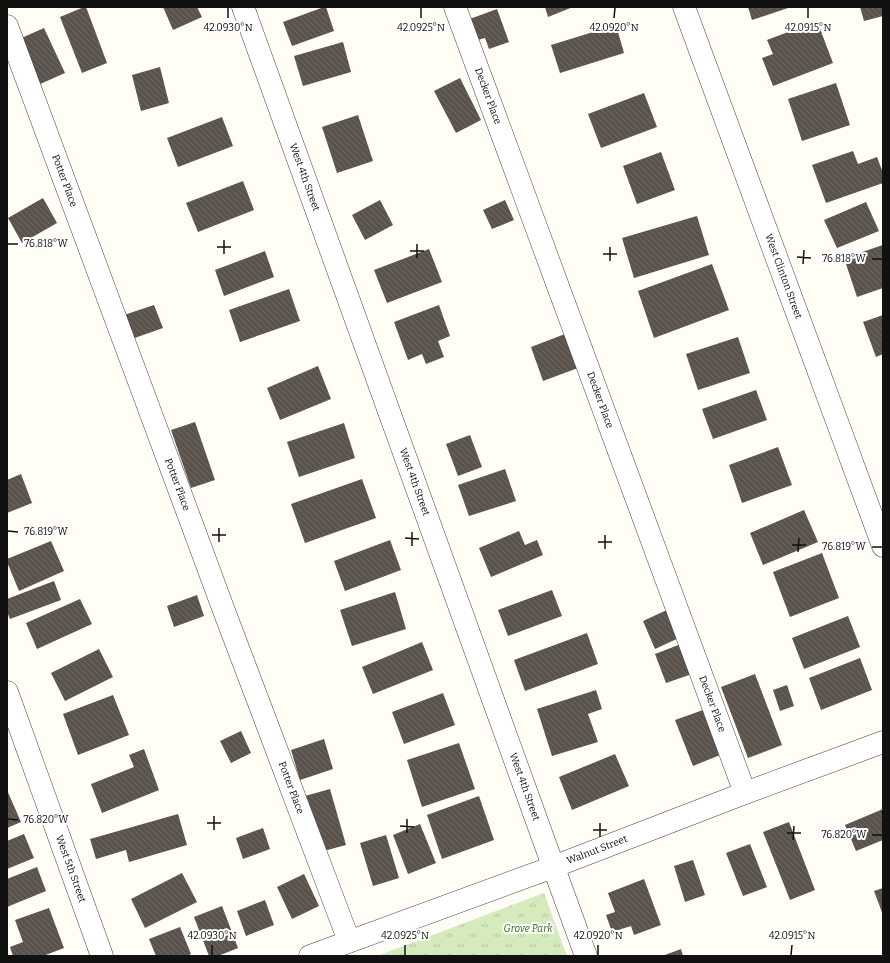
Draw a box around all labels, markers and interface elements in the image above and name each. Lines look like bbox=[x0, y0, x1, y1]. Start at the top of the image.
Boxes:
text: 42.0930°N bbox=[203, 22, 253, 34]
text: 42.0925°N bbox=[397, 22, 445, 34]
text: 42.0920°N bbox=[589, 22, 639, 34]
text: 42.0915°N bbox=[785, 22, 831, 34]
street label: Decker Place bbox=[472, 66, 504, 126]
street label: West 4th Street bbox=[287, 142, 322, 213]
street label: Potter Place bbox=[49, 153, 80, 209]
street label: West Clinton Street bbox=[762, 232, 805, 321]
text: 76.818°W bbox=[24, 238, 69, 250]
text: 76.818°W bbox=[822, 253, 867, 265]
street label: Decker Place bbox=[584, 370, 616, 430]
street label: West 4th Street bbox=[397, 446, 432, 518]
street label: Potter Place bbox=[162, 457, 192, 512]
text: 76.819°W bbox=[24, 526, 68, 538]
text: 76.819°W bbox=[822, 541, 866, 553]
street label: Decker Place bbox=[696, 674, 728, 734]
street label: West 4th Street bbox=[507, 751, 542, 823]
street label: Potter Place bbox=[276, 760, 306, 816]
text: 76.820°W bbox=[23, 814, 69, 826]
text: 76.820°W bbox=[821, 829, 867, 841]
street label: Walnut Street bbox=[565, 833, 630, 867]
street label: West 5th Street bbox=[53, 834, 88, 905]
park label: Grove Park bbox=[503, 923, 553, 935]
text: 42.0930°N bbox=[187, 930, 237, 942]
text: 42.0925°N bbox=[381, 930, 429, 942]
text: 42.0920°N bbox=[573, 930, 623, 942]
text: 42.0915°N bbox=[769, 930, 815, 942]

